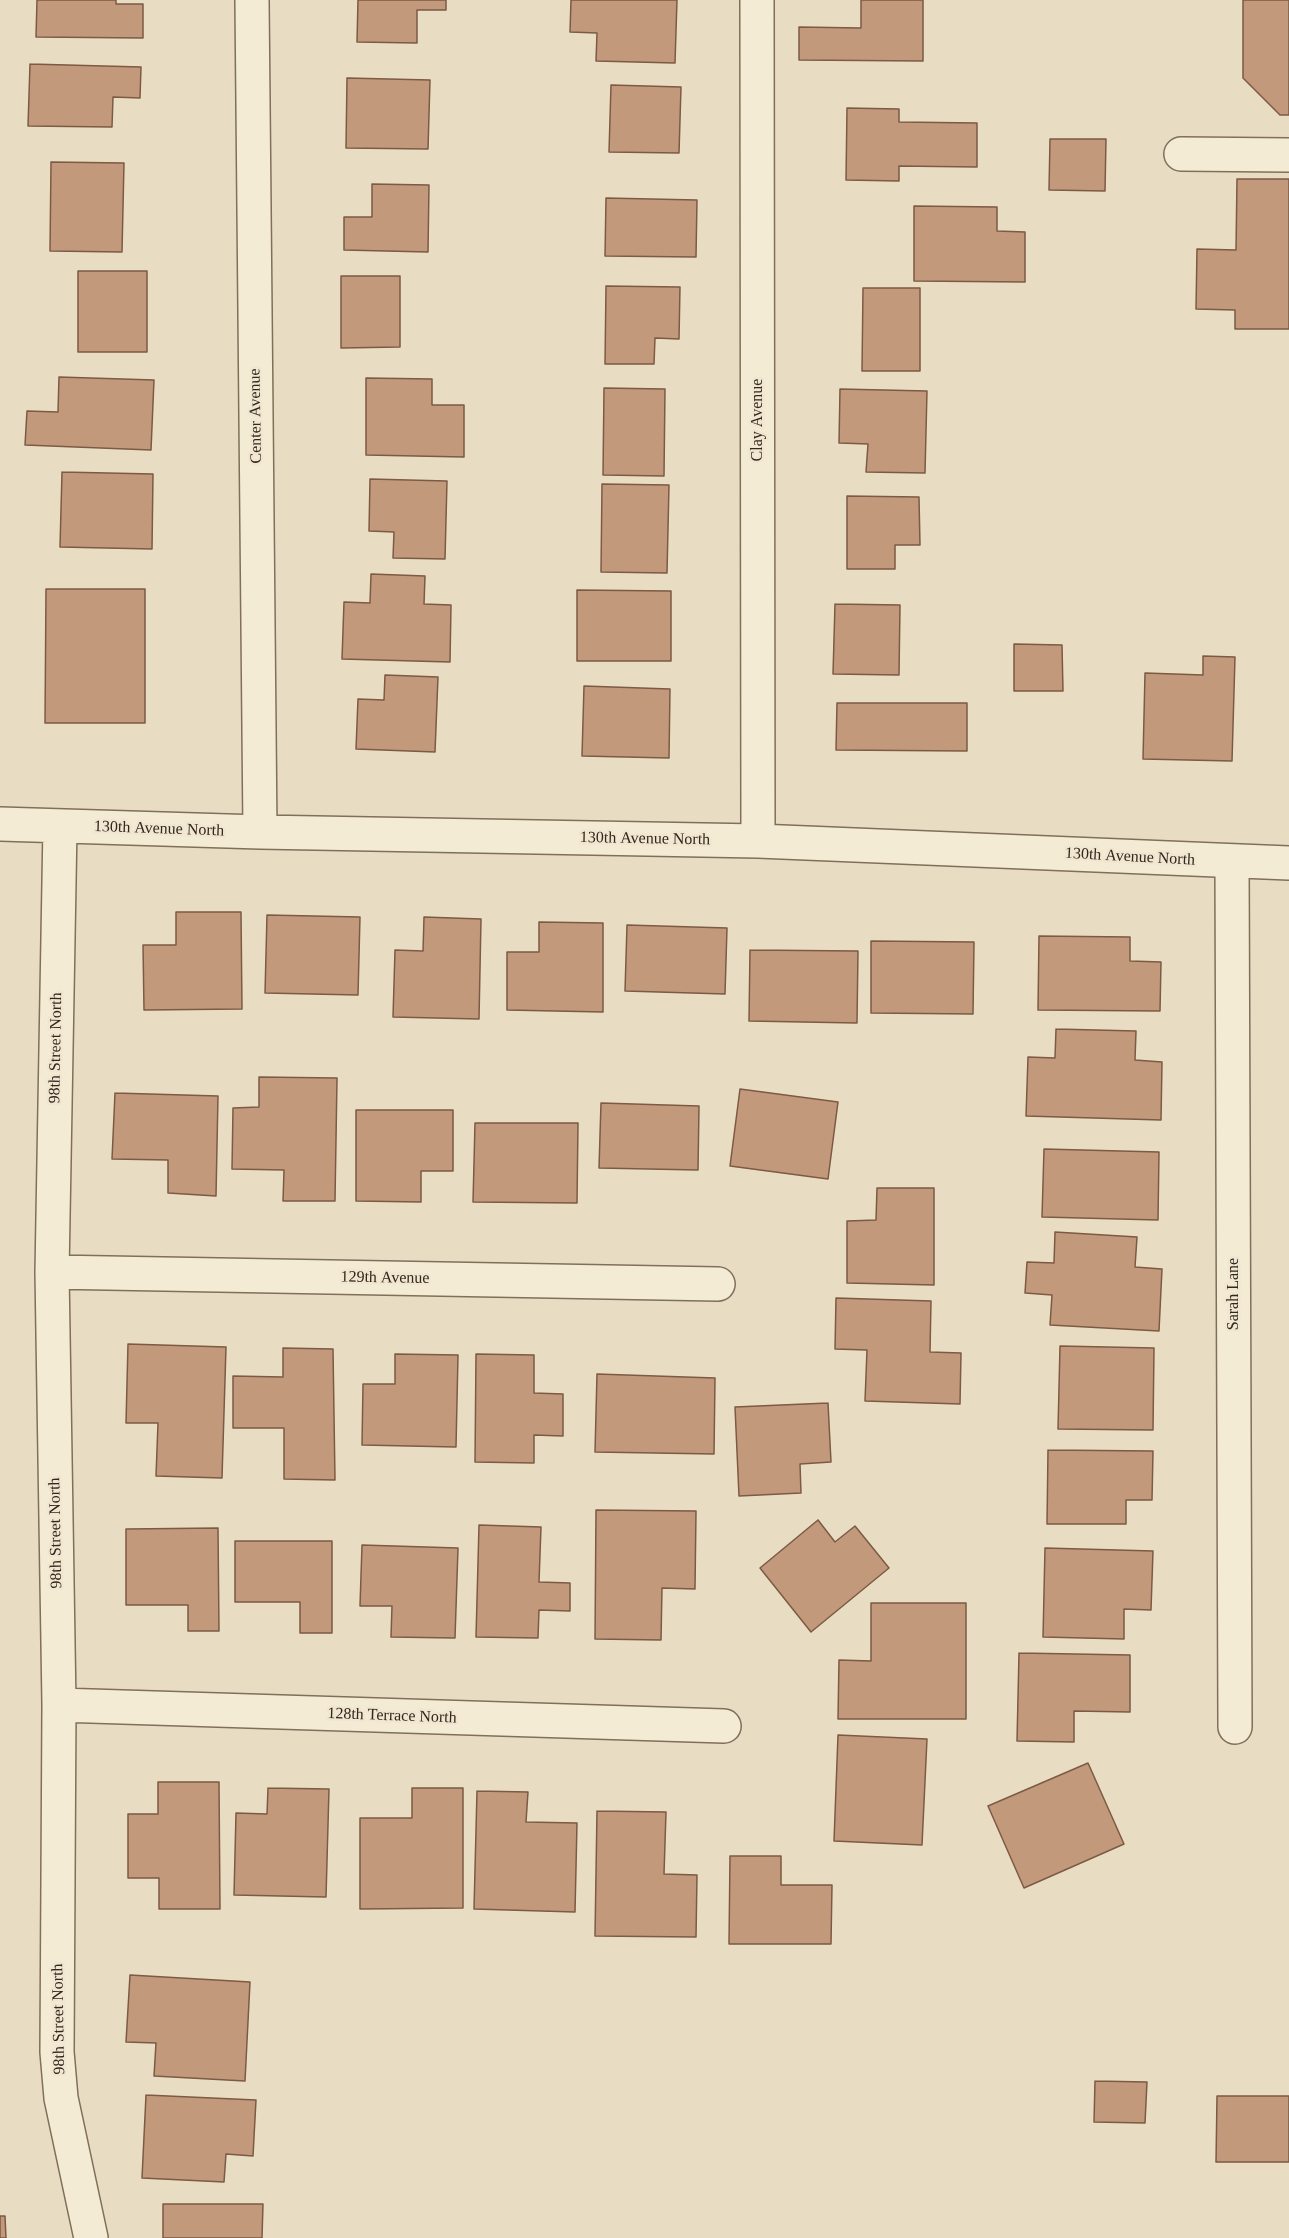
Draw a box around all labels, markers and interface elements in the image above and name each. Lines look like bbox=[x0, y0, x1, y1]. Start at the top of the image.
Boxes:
street label: Center Avenue bbox=[246, 368, 266, 464]
street label: Clay Avenue bbox=[748, 379, 768, 461]
street label: 130th Avenue North bbox=[94, 817, 224, 841]
street label: 130th Avenue North bbox=[580, 828, 710, 850]
street label: 130th Avenue North bbox=[1064, 844, 1196, 870]
street label: 98th Street North bbox=[45, 992, 67, 1104]
street label: Sarah Lane bbox=[1224, 1258, 1244, 1330]
street label: 129th Avenue bbox=[340, 1268, 430, 1288]
street label: 98th Street North bbox=[45, 1477, 67, 1589]
street label: 128th Terrace North bbox=[327, 1704, 457, 1728]
street label: 98th Street North bbox=[48, 1963, 70, 2075]

